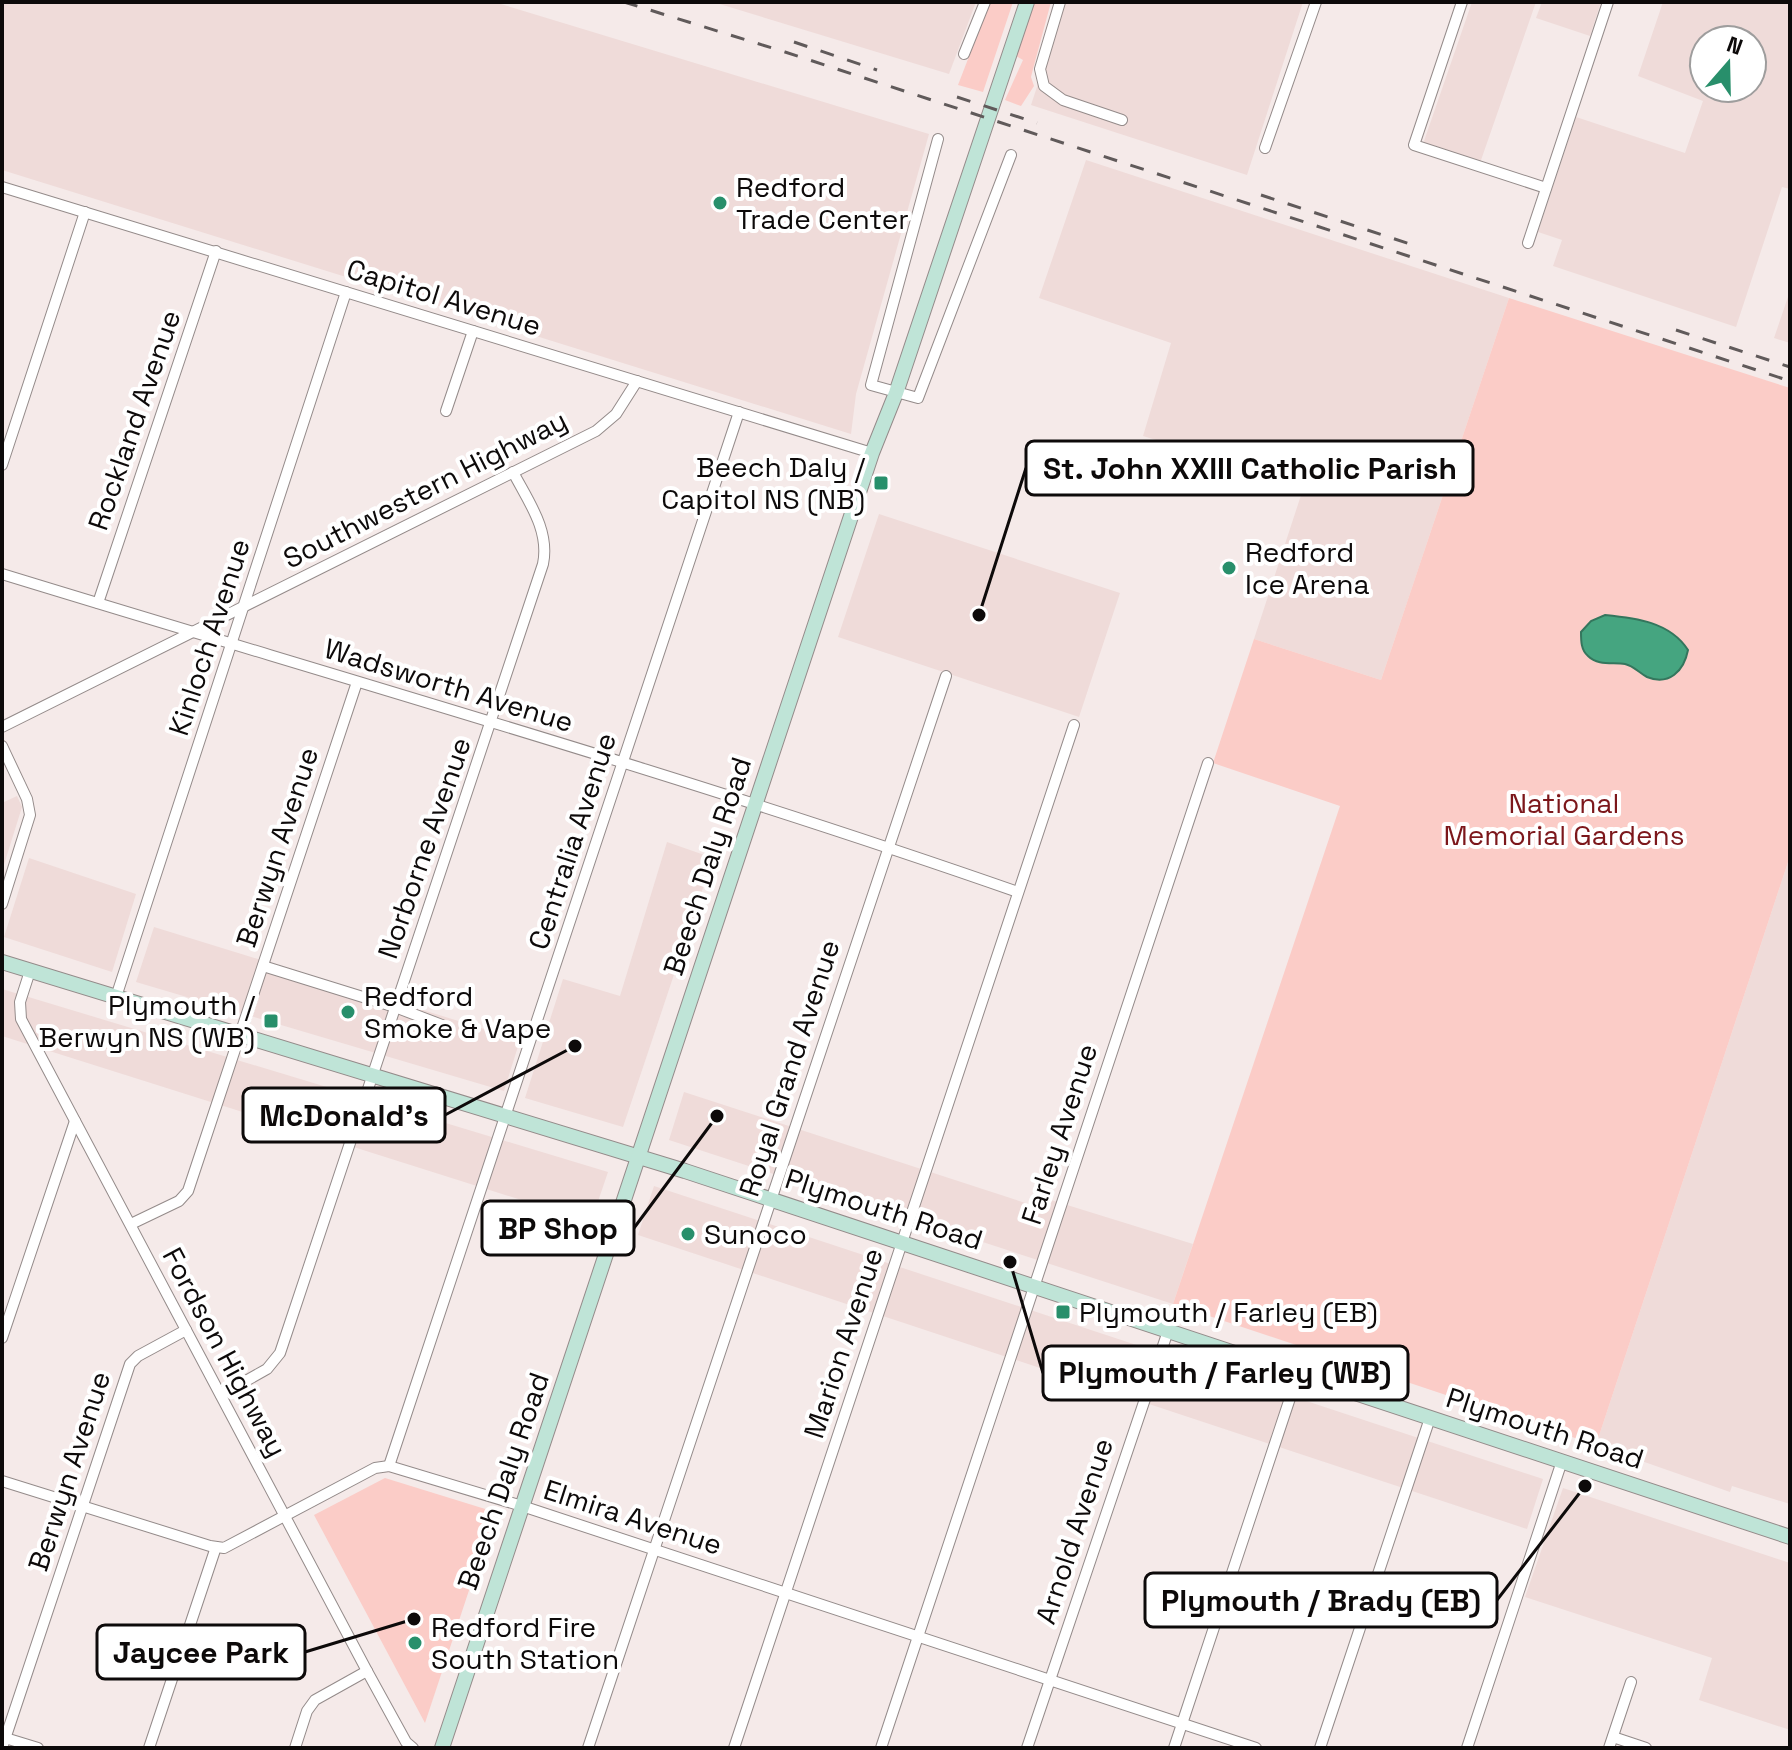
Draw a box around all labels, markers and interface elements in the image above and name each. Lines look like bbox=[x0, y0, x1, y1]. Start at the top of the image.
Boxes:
north arrow bbox=[1688, 24, 1768, 104]
text: N bbox=[1723, 30, 1747, 61]
place label: Redford Trade Center bbox=[736, 169, 909, 237]
marker: Redford Trade Center bbox=[711, 194, 729, 212]
street label: Capitol Avenue bbox=[343, 250, 545, 344]
street label: Rockland Avenue bbox=[79, 305, 189, 535]
street label: Southwestern Highway bbox=[277, 402, 573, 576]
callout: St. John XXIII Catholic Parish bbox=[1026, 441, 1473, 495]
place label: Beech Daly / Capitol NS (NB) bbox=[661, 449, 866, 517]
text: St. John XXIII Catholic Parish bbox=[1043, 449, 1457, 488]
marker: Beech Daly / Capitol NS (NB) bbox=[872, 474, 890, 492]
street label: Kinloch Avenue bbox=[160, 534, 258, 740]
place label: Redford Ice Arena bbox=[1245, 534, 1370, 602]
marker: Redford Ice Arena bbox=[1220, 559, 1238, 577]
street label: Wadsworth Avenue bbox=[320, 630, 578, 740]
street label: Centralia Avenue bbox=[520, 728, 624, 954]
street label: Norborne Avenue bbox=[369, 733, 479, 963]
street label: Berwyn Avenue bbox=[228, 742, 326, 952]
street label: Beech Daly Road bbox=[655, 752, 759, 980]
park label: National Memorial Gardens bbox=[1444, 785, 1684, 853]
street label: Royal Grand Avenue bbox=[730, 935, 848, 1201]
place label: Redford Smoke & Vape bbox=[364, 978, 551, 1046]
place label: Plymouth / Berwyn NS (WB) bbox=[38, 987, 256, 1055]
marker: Redford Smoke & Vape bbox=[339, 1003, 357, 1021]
marker: Plymouth / Berwyn NS (WB) bbox=[262, 1012, 280, 1030]
street label: Farley Avenue bbox=[1013, 1039, 1105, 1229]
callout: McDonald's bbox=[243, 1088, 445, 1142]
text: McDonald's bbox=[259, 1096, 429, 1135]
street label: Plymouth Road bbox=[781, 1160, 987, 1258]
callout: BP Shop bbox=[482, 1201, 634, 1255]
text: BP Shop bbox=[498, 1209, 618, 1248]
place label: Sunoco bbox=[704, 1216, 807, 1252]
marker: Sunoco bbox=[679, 1225, 697, 1243]
street label: Fordson Highway bbox=[155, 1241, 295, 1463]
street label: Marion Avenue bbox=[795, 1243, 891, 1443]
place label: Plymouth / Farley (EB) bbox=[1079, 1294, 1378, 1330]
marker: Plymouth / Farley (EB) bbox=[1054, 1303, 1072, 1321]
callout: Plymouth / Farley (WB) bbox=[1043, 1346, 1408, 1400]
text: Plymouth / Farley (WB) bbox=[1059, 1353, 1391, 1392]
street label: Berwyn Avenue bbox=[20, 1366, 118, 1576]
street label: Beech Daly Road bbox=[449, 1368, 557, 1594]
street label: Plymouth Road bbox=[1442, 1379, 1648, 1477]
street label: Arnold Avenue bbox=[1027, 1434, 1121, 1628]
street label: Elmira Avenue bbox=[539, 1471, 727, 1563]
callout: Plymouth / Brady (EB) bbox=[1145, 1573, 1497, 1627]
text: Plymouth / Brady (EB) bbox=[1161, 1581, 1481, 1620]
place label: Redford Fire South Station bbox=[431, 1609, 619, 1677]
callout: Jaycee Park bbox=[97, 1625, 305, 1679]
text: Jaycee Park bbox=[113, 1633, 289, 1672]
marker: Redford Fire South Station bbox=[406, 1634, 424, 1652]

